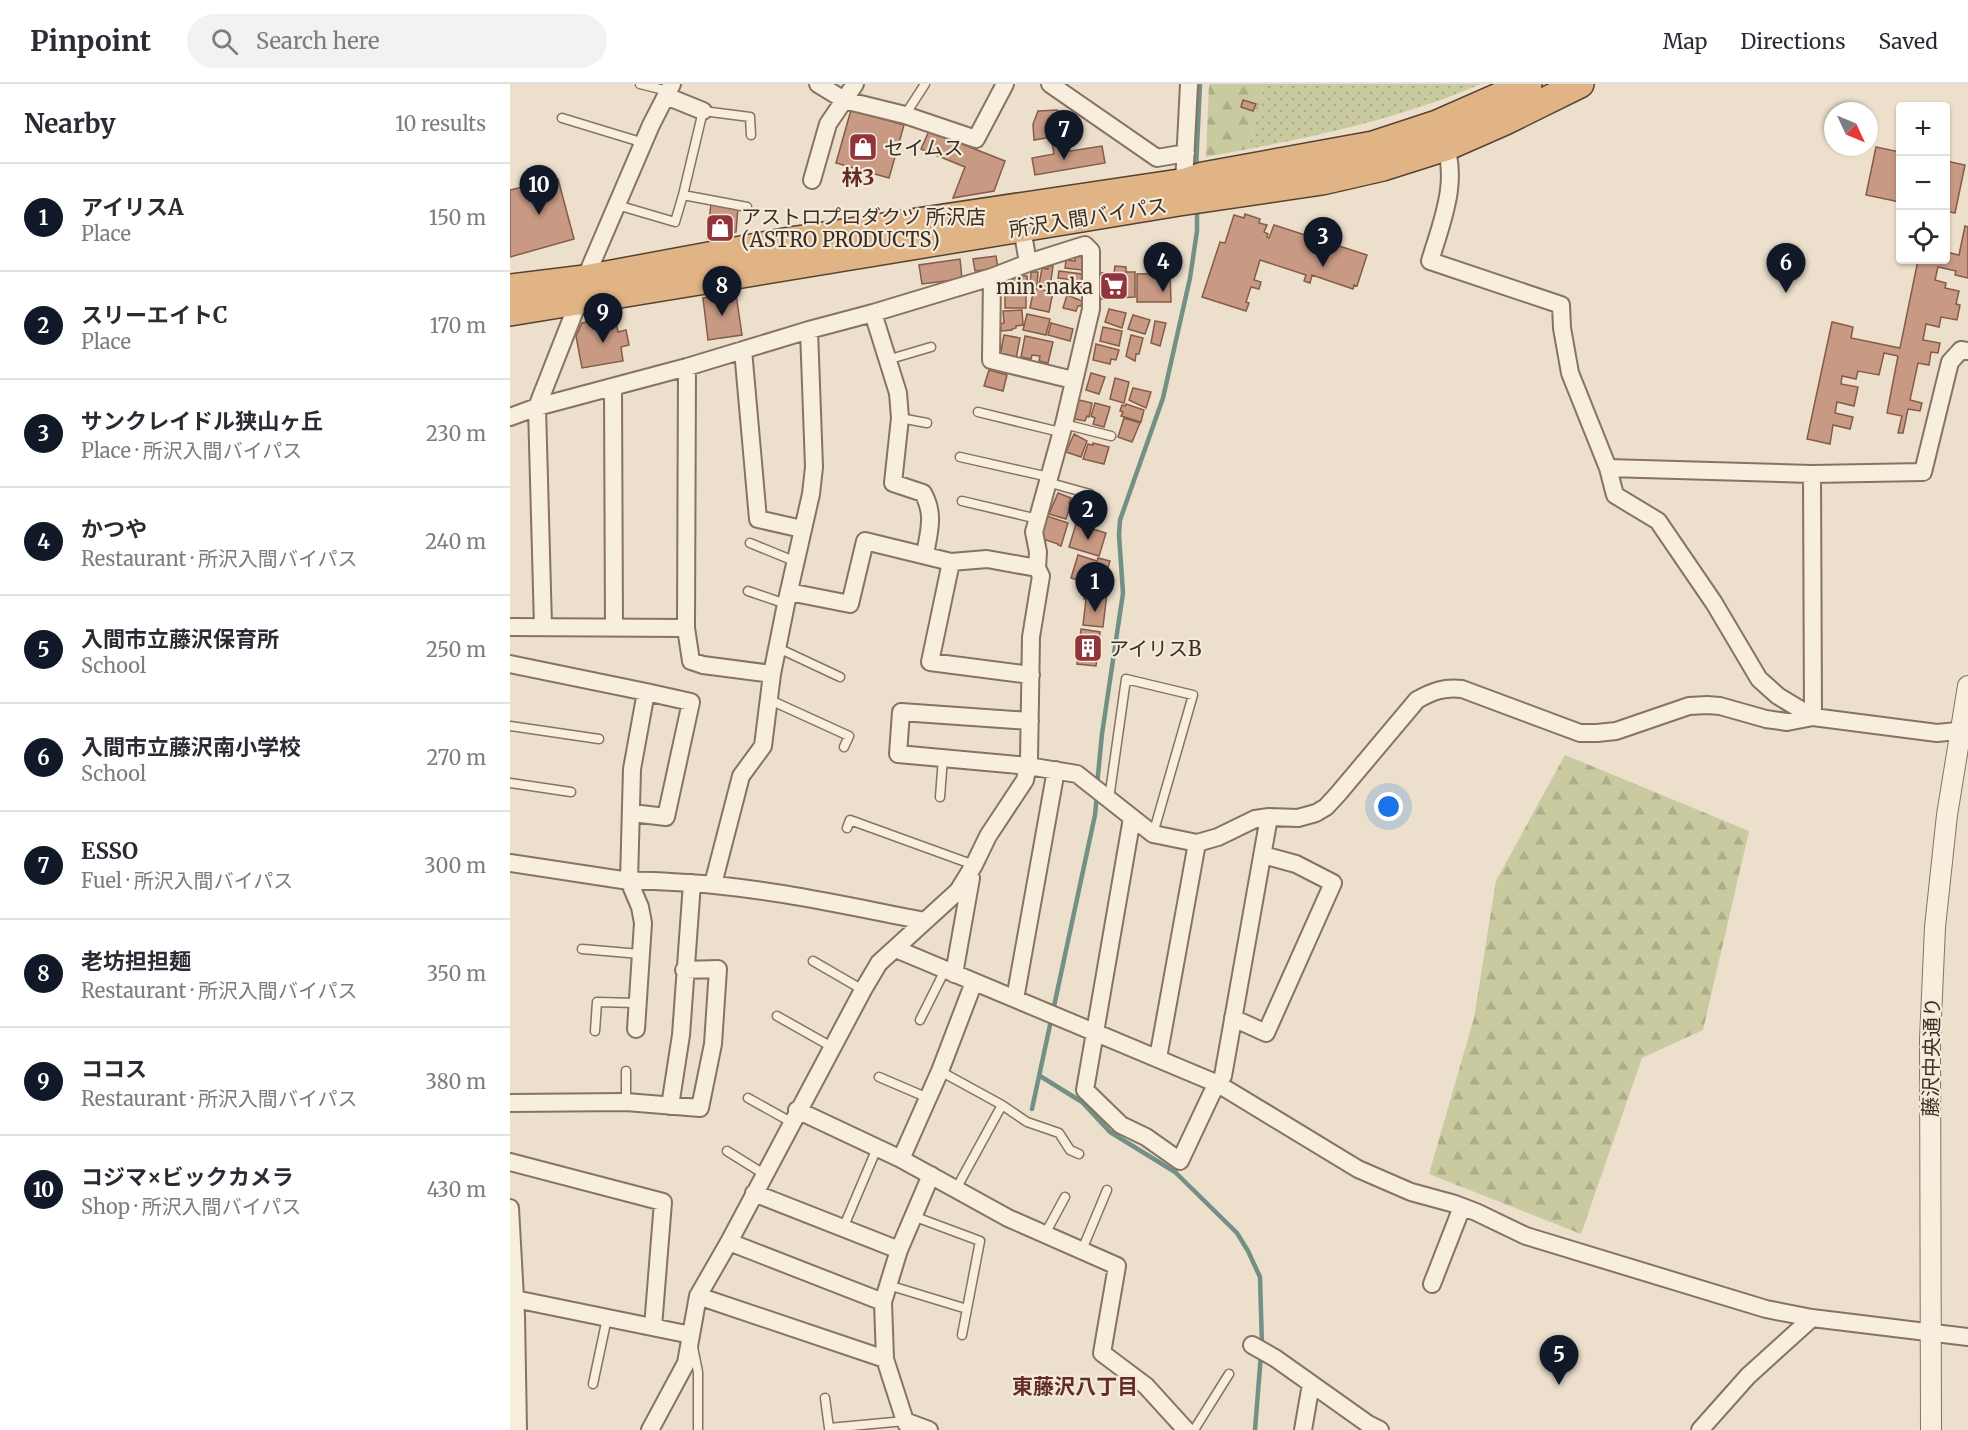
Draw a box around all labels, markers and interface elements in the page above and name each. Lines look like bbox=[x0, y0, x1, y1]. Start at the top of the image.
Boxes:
search box bbox=[187, 14, 607, 68]
text: Pinpoint bbox=[30, 23, 151, 59]
icon: search bbox=[208, 25, 241, 58]
text: Search here bbox=[256, 27, 379, 55]
text: Map bbox=[1663, 28, 1707, 55]
text: Directions bbox=[1740, 28, 1845, 55]
text: Saved bbox=[1878, 28, 1938, 55]
north arrow bbox=[1824, 102, 1878, 156]
map controls bbox=[1896, 102, 1950, 264]
button: + bbox=[1896, 102, 1950, 156]
text: Nearby bbox=[24, 107, 116, 140]
pin: 7 bbox=[1044, 110, 1084, 160]
text: 10 results bbox=[395, 111, 486, 136]
shop icon: セイムス bbox=[847, 131, 879, 163]
place label: セイムス bbox=[884, 135, 964, 160]
button: − bbox=[1896, 156, 1950, 210]
district label: 林3 bbox=[841, 164, 875, 191]
pin: 10 bbox=[519, 166, 558, 215]
street label: 所沢入間バイパス bbox=[1007, 192, 1169, 242]
text: アイリスA bbox=[81, 193, 183, 221]
place label: アストロプロダクツ 所沢店 (ASTRO PRODUCTS) bbox=[741, 204, 986, 252]
text: 1 bbox=[39, 205, 48, 230]
text: 150 m bbox=[429, 205, 486, 230]
button: locate bbox=[1896, 210, 1950, 264]
shop icon: アストロプロダクツ 所沢店 (ASTRO PRODUCTS) bbox=[704, 212, 736, 244]
pin: 3 bbox=[1304, 218, 1342, 267]
text: Place bbox=[81, 221, 131, 246]
pin: 4 bbox=[1144, 242, 1182, 292]
pin: 6 bbox=[1766, 244, 1806, 293]
pin: 8 bbox=[702, 266, 742, 316]
supermarket icon: min･naka bbox=[1098, 270, 1130, 302]
place label: min･naka bbox=[996, 274, 1093, 299]
pin: 9 bbox=[584, 294, 622, 343]
text: スリーエイトC bbox=[81, 301, 228, 329]
text: 2 bbox=[38, 313, 49, 338]
text: 170 m bbox=[430, 313, 486, 338]
text: Place bbox=[81, 329, 131, 354]
text: サンクレイドル狭山ヶ丘 bbox=[81, 407, 323, 435]
text: 3 bbox=[38, 421, 49, 446]
text: 230 m bbox=[426, 421, 486, 446]
text: Place · 所沢入間バイパス bbox=[81, 438, 302, 463]
pin: 2 bbox=[1068, 490, 1108, 540]
text: かつや bbox=[81, 515, 147, 543]
text: 4 bbox=[37, 529, 50, 554]
text: 240 m bbox=[425, 529, 486, 554]
text: Restaurant · 所沢入間バイパス bbox=[81, 546, 358, 571]
pin: 1 bbox=[1076, 562, 1114, 612]
text: 入間市立藤沢保育所 bbox=[81, 625, 279, 653]
building icon: アイリスB bbox=[1072, 632, 1104, 664]
place label: アイリスB bbox=[1109, 636, 1201, 661]
text: 5 bbox=[38, 637, 49, 662]
text: 250 m bbox=[426, 637, 486, 662]
text: School bbox=[81, 653, 146, 678]
text: 入間市立藤沢南小学校 bbox=[81, 733, 301, 761]
text: 6 bbox=[37, 745, 50, 770]
text: 270 m bbox=[426, 745, 486, 770]
text: School bbox=[81, 761, 146, 786]
your location bbox=[1374, 792, 1403, 821]
text: ESSO bbox=[81, 837, 138, 865]
text: 7 bbox=[38, 853, 50, 878]
text: 300 m bbox=[424, 853, 486, 878]
text: Fuel · 所沢入間バイパス bbox=[81, 868, 293, 893]
text: 老坊担担麺 bbox=[81, 947, 191, 975]
text: 8 bbox=[37, 961, 50, 986]
text: 350 m bbox=[427, 961, 486, 986]
text: Restaurant · 所沢入間バイパス bbox=[81, 978, 358, 1003]
street label: 藤沢中央通り bbox=[1917, 997, 1945, 1117]
text: ココス bbox=[81, 1055, 147, 1083]
text: 9 bbox=[37, 1069, 50, 1094]
text: 380 m bbox=[425, 1069, 486, 1094]
text: Restaurant · 所沢入間バイパス bbox=[81, 1086, 358, 1111]
text: コジマ×ビックカメラ bbox=[81, 1163, 294, 1191]
text: 10 bbox=[33, 1177, 54, 1202]
text: 430 m bbox=[427, 1177, 486, 1202]
text: Shop · 所沢入間バイパス bbox=[81, 1194, 301, 1219]
pin: 5 bbox=[1540, 1336, 1578, 1385]
district label: 東藤沢八丁目 bbox=[1012, 1373, 1138, 1400]

